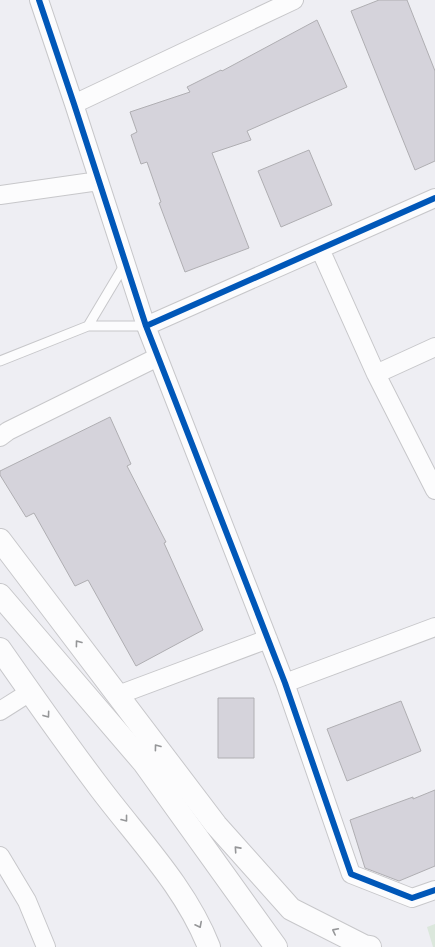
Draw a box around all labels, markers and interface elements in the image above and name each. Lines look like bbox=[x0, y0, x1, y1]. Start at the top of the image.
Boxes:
one-way arrow bbox=[76, 641, 83, 648]
one-way arrow bbox=[42, 711, 50, 718]
one-way arrow bbox=[155, 744, 162, 751]
one-way arrow bbox=[120, 815, 127, 822]
one-way arrow bbox=[235, 846, 242, 853]
one-way arrow bbox=[195, 921, 202, 928]
one-way arrow bbox=[332, 928, 339, 936]

